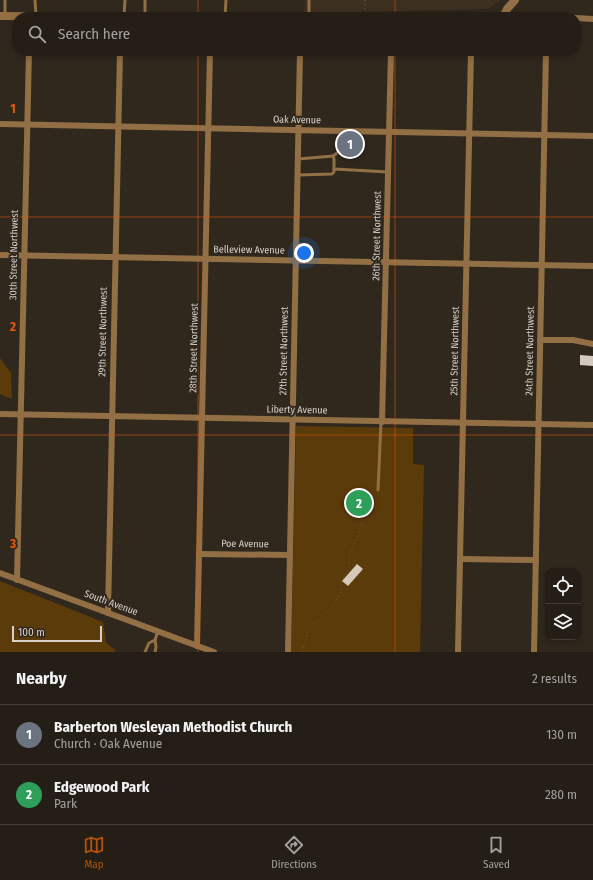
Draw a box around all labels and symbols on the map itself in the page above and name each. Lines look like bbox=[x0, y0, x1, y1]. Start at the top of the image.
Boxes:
text: 1 bbox=[10, 101, 16, 116]
street label: Oak Avenue bbox=[273, 114, 321, 126]
pin: 1 bbox=[337, 129, 363, 159]
street label: 26th Street Northwest bbox=[370, 190, 384, 281]
street label: 30th Street Northwest bbox=[7, 209, 21, 300]
street label: Belleview Avenue bbox=[213, 243, 285, 257]
your location bbox=[294, 243, 314, 263]
street label: 29th Street Northwest bbox=[96, 286, 110, 377]
street label: 28th Street Northwest bbox=[187, 302, 201, 393]
street label: 27th Street Northwest bbox=[277, 306, 291, 395]
street label: 25th Street Northwest bbox=[448, 306, 462, 396]
street label: 24th Street Northwest bbox=[523, 306, 537, 396]
text: 2 bbox=[9, 319, 16, 334]
street label: Liberty Avenue bbox=[266, 403, 328, 417]
pin: 2 bbox=[346, 488, 372, 518]
text: 3 bbox=[9, 536, 16, 551]
street label: Poe Avenue bbox=[221, 538, 269, 550]
street label: South Avenue bbox=[82, 588, 140, 618]
scale bar bbox=[12, 624, 102, 643]

